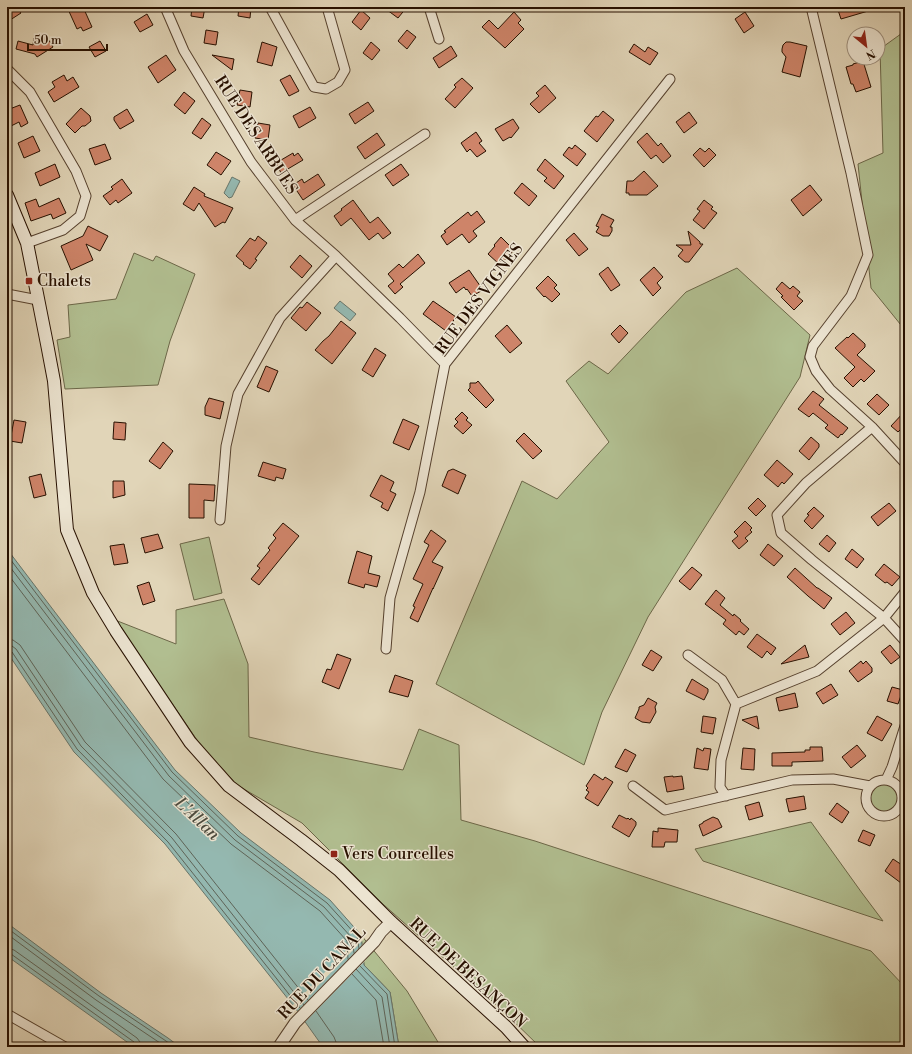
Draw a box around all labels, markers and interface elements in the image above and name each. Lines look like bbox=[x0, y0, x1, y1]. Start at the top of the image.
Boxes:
scale bar bbox=[28, 26, 107, 52]
north arrow bbox=[846, 26, 886, 66]
text: 50 m bbox=[34, 33, 62, 48]
text: N bbox=[863, 46, 878, 62]
street label: RUE DES ARBUES bbox=[210, 72, 302, 198]
street label: RUE DES VIGNES bbox=[431, 239, 527, 359]
place label: Chalets bbox=[37, 271, 91, 291]
marker: Chalets bbox=[24, 276, 34, 286]
water label: L'Allan bbox=[169, 792, 225, 846]
place label: Vers Courcelles bbox=[341, 844, 454, 864]
marker: Vers Courcelles bbox=[329, 849, 339, 859]
street label: RUE DE BESANÇON bbox=[405, 914, 531, 1032]
street label: RUE DU CANAL bbox=[274, 922, 370, 1024]

